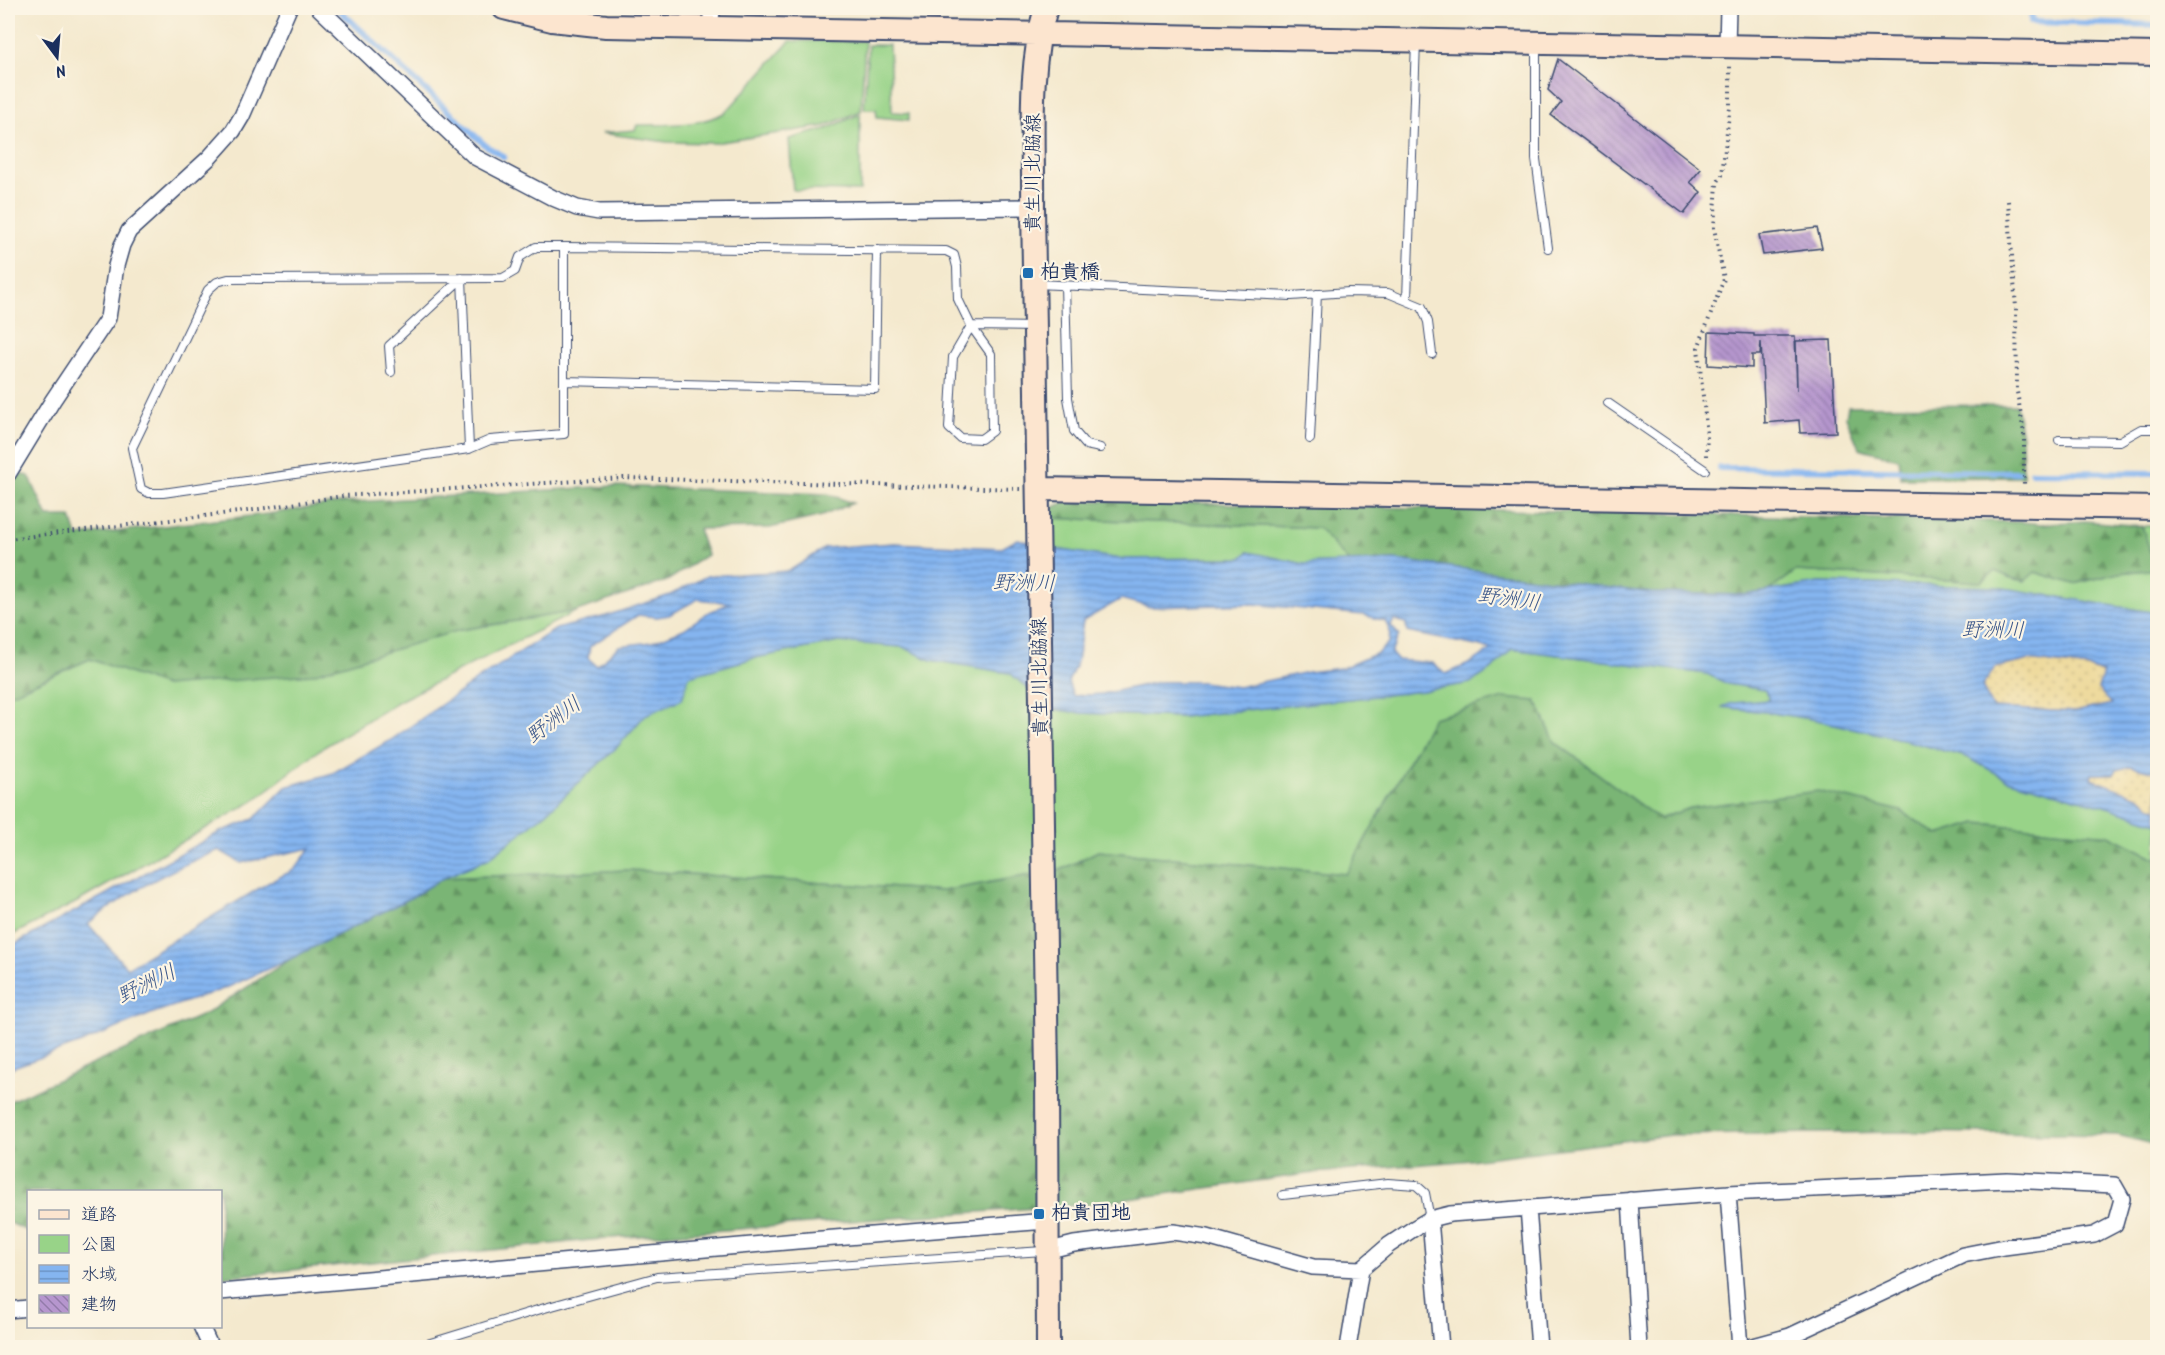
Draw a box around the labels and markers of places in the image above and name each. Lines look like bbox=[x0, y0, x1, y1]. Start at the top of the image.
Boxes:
place label: 柏貴橋 bbox=[1040, 257, 1100, 289]
marker: 柏貴橋 bbox=[1021, 266, 1035, 280]
place label: 柏貴団地 bbox=[1051, 1198, 1131, 1230]
marker: 柏貴団地 bbox=[1032, 1207, 1046, 1221]

